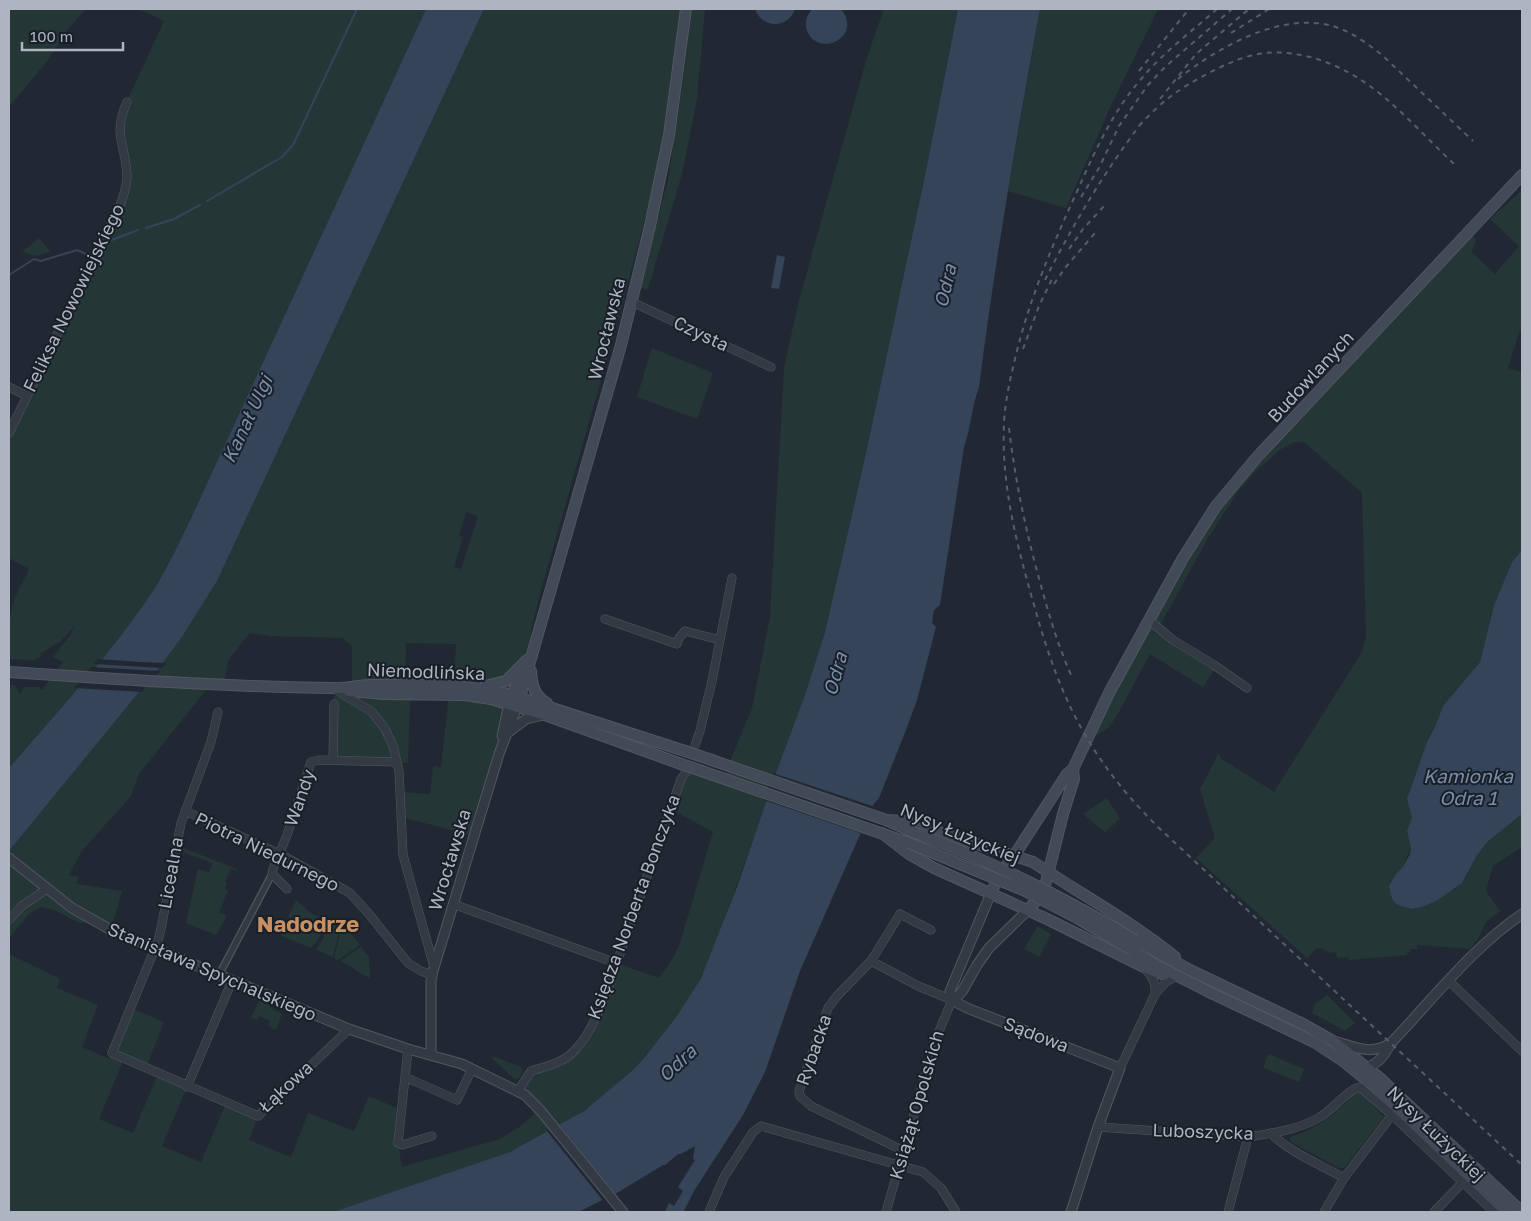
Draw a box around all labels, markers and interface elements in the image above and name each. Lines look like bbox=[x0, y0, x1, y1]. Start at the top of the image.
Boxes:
scale bar bbox=[22, 20, 124, 52]
text: 100 m bbox=[30, 27, 73, 45]
street label: Feliksa Nowowiejskiego bbox=[18, 200, 128, 395]
water label: Odra bbox=[928, 261, 961, 310]
street label: Wrocławska bbox=[583, 275, 629, 382]
street label: Czysta bbox=[670, 311, 733, 355]
street label: Budowlanych bbox=[1263, 326, 1358, 426]
water label: Kanał Ulgi bbox=[216, 370, 278, 466]
water label: Odra bbox=[818, 649, 852, 698]
street label: Niemodlińska bbox=[367, 658, 485, 684]
water label: Kamionka Odra 1 bbox=[1423, 764, 1514, 809]
street label: Wandy bbox=[279, 766, 319, 829]
street label: Księdza Norberta Bonczyka bbox=[582, 791, 684, 1022]
street label: Nysy Łużyckiej bbox=[897, 798, 1024, 868]
street label: Wrocławska bbox=[423, 806, 475, 913]
street label: Piotra Niedurnego bbox=[192, 807, 343, 895]
street label: Licealna bbox=[153, 835, 187, 910]
district label: Nadodrze bbox=[257, 910, 359, 937]
street label: Stanisława Spychalskiego bbox=[105, 917, 320, 1025]
street label: Rybacka bbox=[791, 1011, 835, 1088]
street label: Sądowa bbox=[1001, 1012, 1072, 1056]
street label: Książąt Opolskich bbox=[884, 1028, 948, 1182]
water label: Odra bbox=[653, 1038, 701, 1086]
street label: Łąkowa bbox=[254, 1056, 317, 1117]
street label: Nysy Łużyckiej bbox=[1383, 1081, 1490, 1186]
street label: Luboszycka bbox=[1152, 1118, 1254, 1144]

